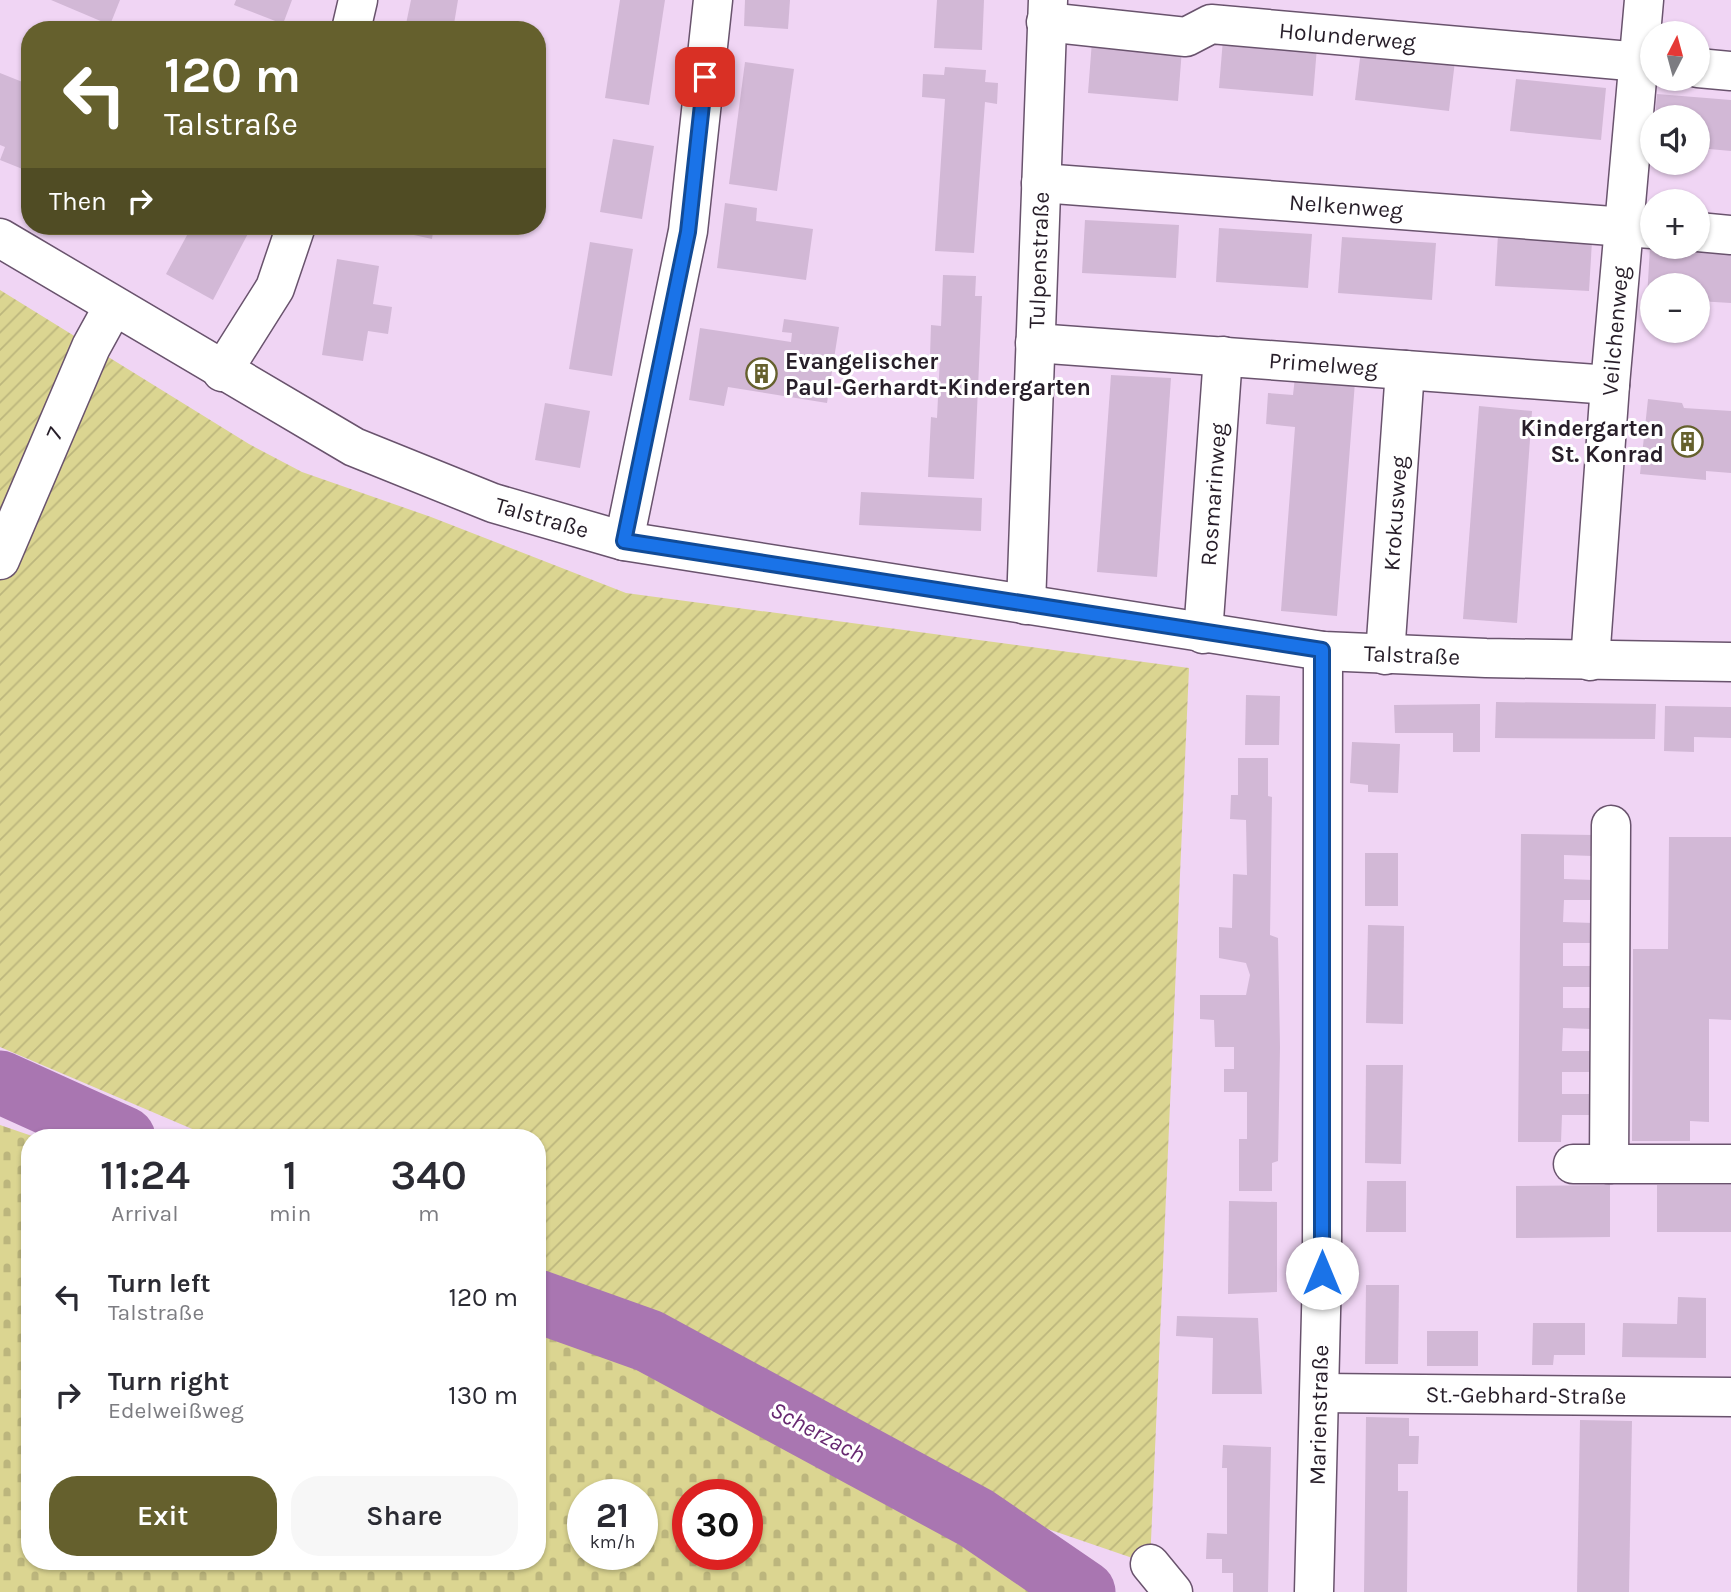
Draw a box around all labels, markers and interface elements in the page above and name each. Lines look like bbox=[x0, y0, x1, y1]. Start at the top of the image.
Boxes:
street label: Holunderweg bbox=[1278, 17, 1417, 56]
north arrow bbox=[1640, 21, 1710, 91]
map controls bbox=[1640, 21, 1710, 343]
text: 120 m bbox=[164, 47, 301, 104]
pin bbox=[675, 47, 735, 107]
icon: left bbox=[49, 49, 140, 140]
icon: arrive bbox=[686, 58, 724, 96]
button: sound bbox=[1640, 105, 1710, 175]
text: Talstraße bbox=[164, 106, 298, 143]
icon: right bbox=[121, 182, 159, 220]
text: Then bbox=[49, 186, 107, 217]
street label: Nelkenweg bbox=[1288, 189, 1404, 224]
button: + bbox=[1640, 189, 1710, 259]
street label: Tulpenstraße bbox=[1023, 191, 1055, 329]
street label: Veilchenweg bbox=[1596, 265, 1634, 397]
button: − bbox=[1640, 273, 1710, 343]
street label: Primelweg bbox=[1268, 347, 1379, 382]
place label: Evangelischer Paul-Gerhardt-Kindergarten bbox=[785, 348, 1091, 401]
building icon: Evangelischer Paul-Gerhardt-Kindergarten bbox=[745, 357, 779, 391]
place label: Kindergarten St. Konrad bbox=[1520, 415, 1664, 468]
street label: Rosmarinweg bbox=[1195, 422, 1232, 567]
street label: 7 bbox=[40, 423, 69, 444]
building icon: Kindergarten St. Konrad bbox=[1670, 424, 1704, 458]
street label: Krokusweg bbox=[1378, 455, 1413, 572]
street label: Talstraße bbox=[492, 491, 592, 544]
street label: Talstraße bbox=[1363, 640, 1461, 671]
text: 11:24 bbox=[100, 1150, 190, 1200]
text: 1 bbox=[283, 1150, 298, 1200]
text: 340 bbox=[390, 1150, 467, 1200]
text: Arrival bbox=[111, 1200, 179, 1227]
text: min bbox=[269, 1200, 311, 1227]
text: m bbox=[418, 1200, 439, 1227]
position arrow bbox=[1285, 1236, 1359, 1310]
text: Turn left bbox=[108, 1268, 210, 1299]
icon: left bbox=[49, 1278, 87, 1316]
text: 120 m bbox=[448, 1282, 518, 1313]
text: Talstraße bbox=[108, 1299, 204, 1326]
street label: Marienstraße bbox=[1304, 1344, 1334, 1486]
text: Turn right bbox=[108, 1366, 229, 1397]
icon: right bbox=[49, 1376, 87, 1414]
text: 130 m bbox=[448, 1380, 518, 1411]
street label: St.-Gebhard-Straße bbox=[1425, 1381, 1627, 1410]
water label: Scherzach bbox=[766, 1395, 870, 1469]
text: Edelweißweg bbox=[108, 1397, 244, 1424]
button: Exit bbox=[49, 1476, 277, 1556]
button: Share bbox=[291, 1476, 518, 1556]
speed limit sign: 30 bbox=[672, 1479, 763, 1570]
text: 21 bbox=[596, 1495, 629, 1536]
text: km/h bbox=[590, 1531, 635, 1553]

